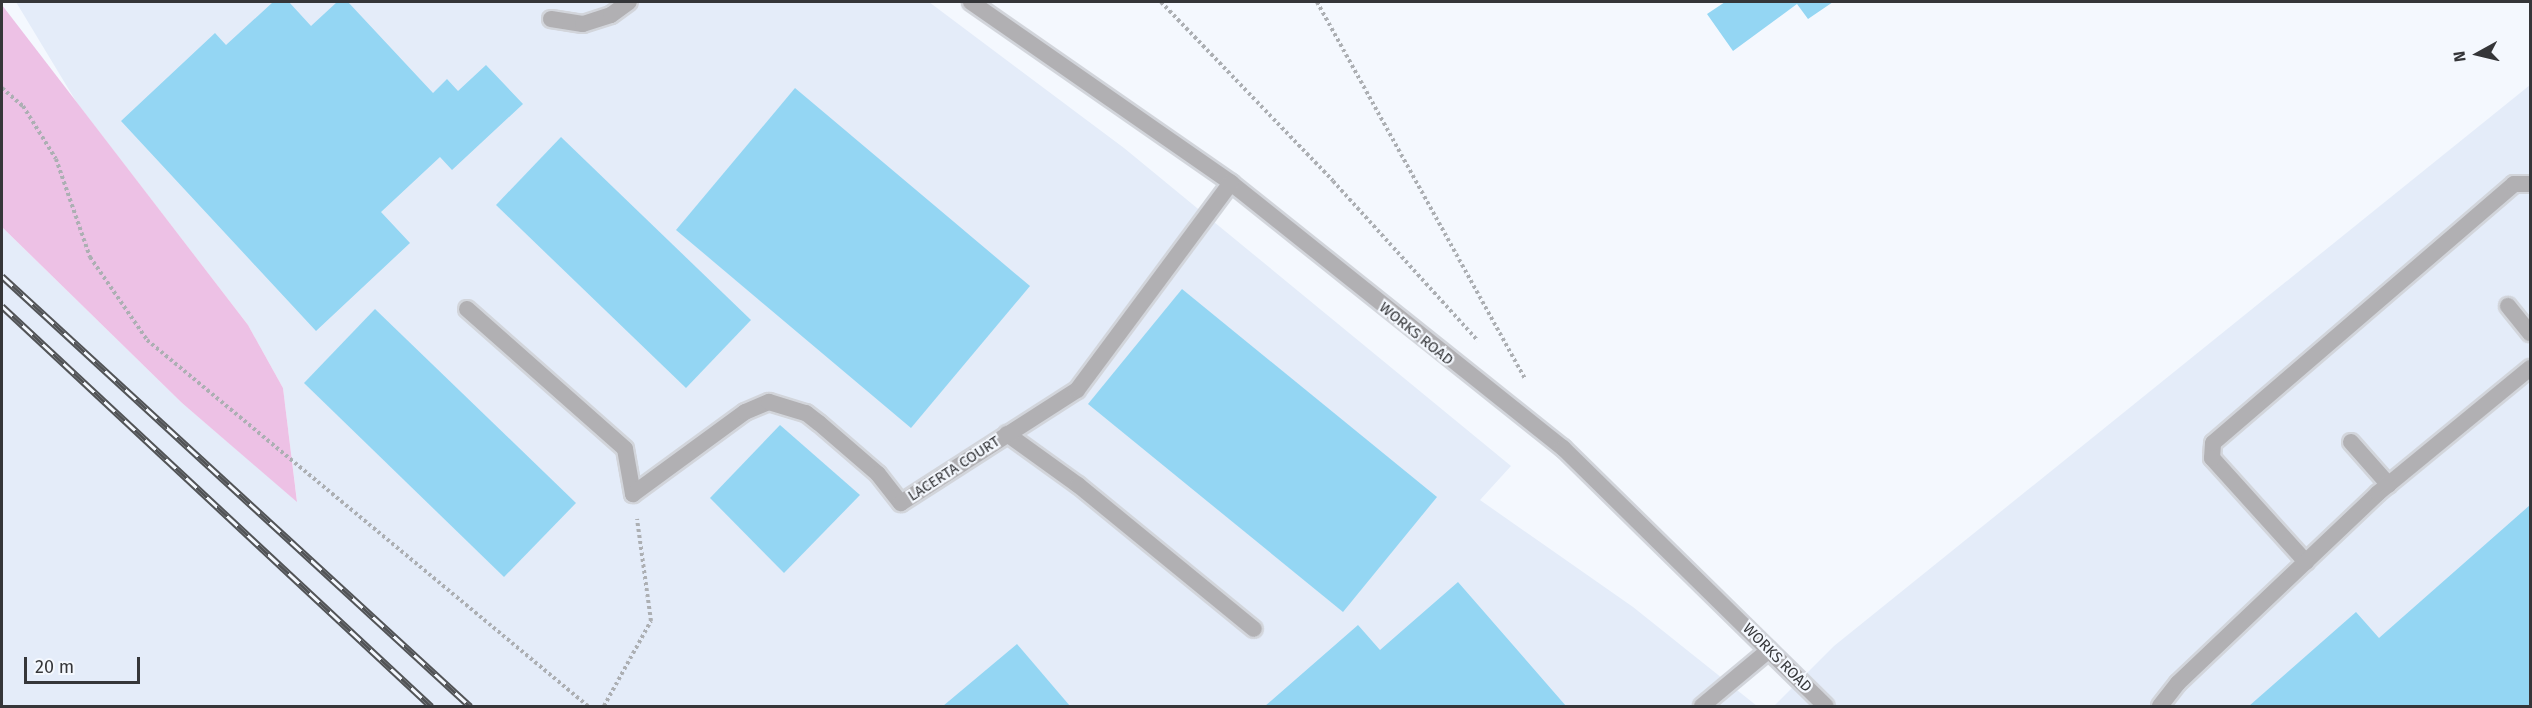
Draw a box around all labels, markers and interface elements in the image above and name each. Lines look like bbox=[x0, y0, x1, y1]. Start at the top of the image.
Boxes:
north arrow bbox=[2448, 24, 2508, 84]
text: N bbox=[2450, 50, 2470, 63]
street label: WORKS ROAD bbox=[1375, 299, 1457, 369]
street label: LACERTA COURT bbox=[905, 433, 1003, 505]
street label: WORKS ROAD bbox=[1739, 620, 1815, 696]
scale bar bbox=[27, 645, 142, 683]
text: 20 m bbox=[35, 656, 74, 678]

